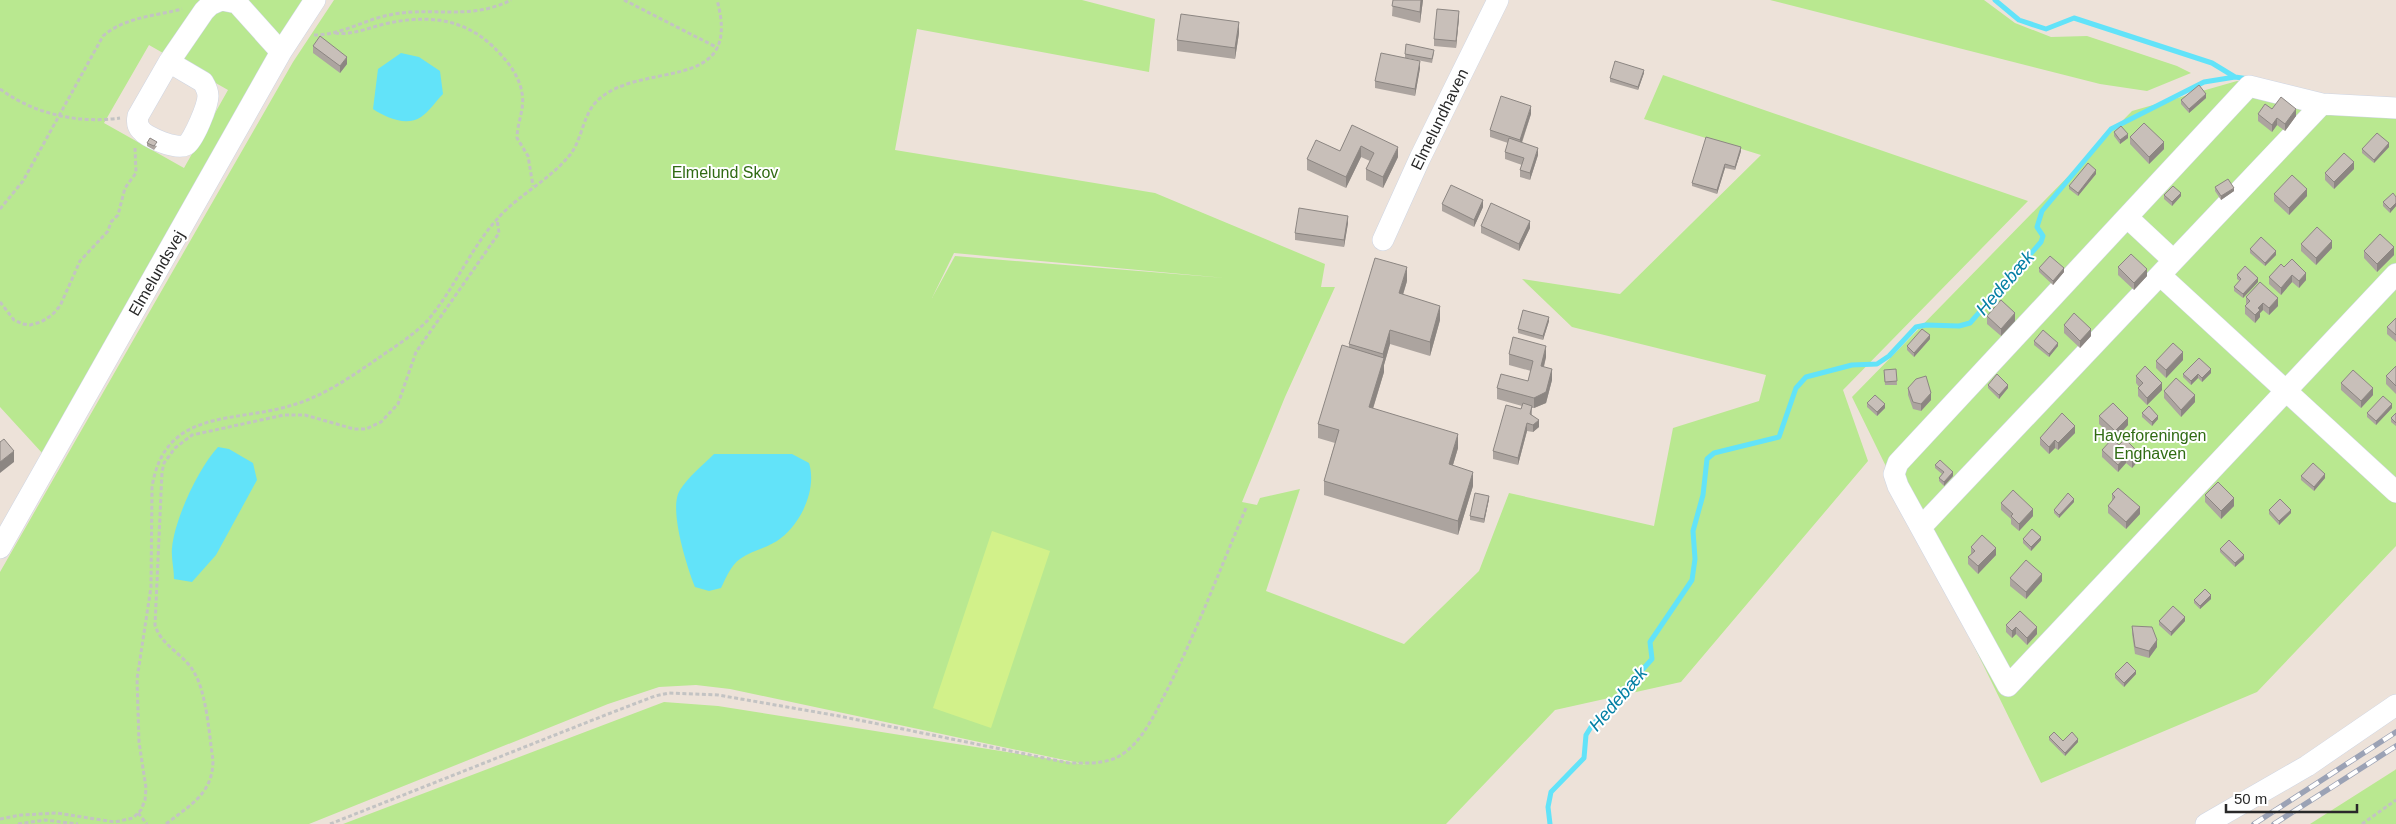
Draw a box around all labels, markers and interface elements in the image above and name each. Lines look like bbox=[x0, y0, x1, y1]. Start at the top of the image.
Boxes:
street label: Elmelundhaven bbox=[1408, 66, 1471, 173]
park label: Elmelund Skov bbox=[672, 164, 778, 181]
street label: Elmelundsvej bbox=[125, 228, 188, 319]
water label: Hedebæk bbox=[1972, 246, 2039, 319]
park label: Haveforeningen Enghaven bbox=[2094, 427, 2206, 462]
water label: Hedebæk bbox=[1585, 662, 1652, 735]
scale bar bbox=[2226, 782, 2357, 814]
text: 50 m bbox=[2234, 790, 2267, 807]

